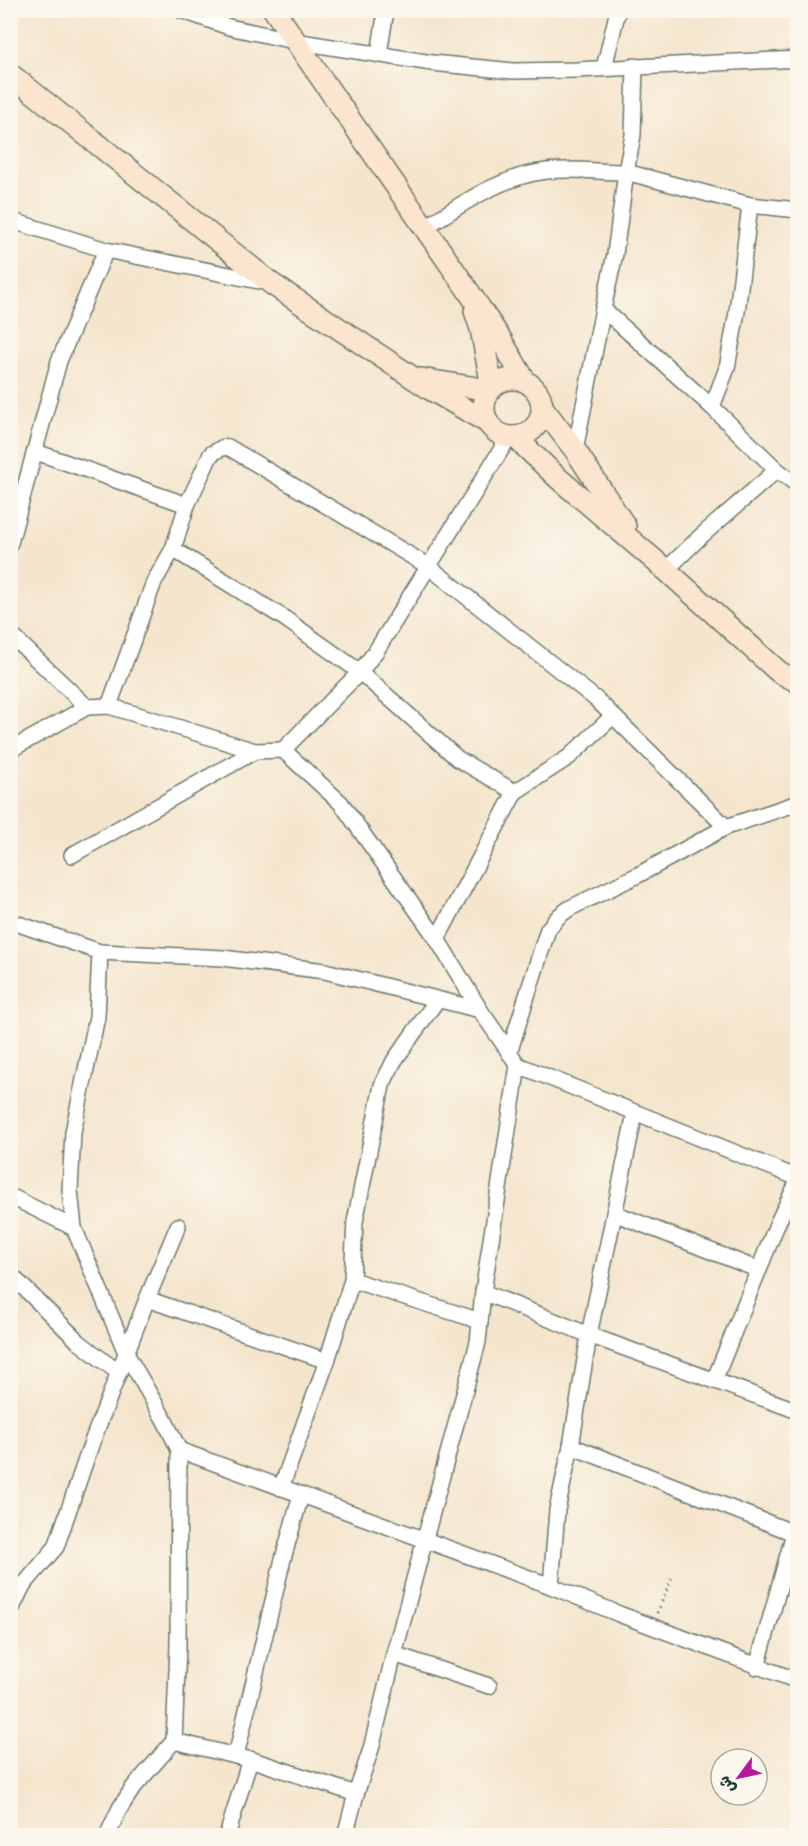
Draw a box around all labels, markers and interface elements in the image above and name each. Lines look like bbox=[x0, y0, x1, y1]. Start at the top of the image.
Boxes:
north arrow bbox=[709, 1747, 769, 1807]
text: ش bbox=[714, 1772, 740, 1797]

